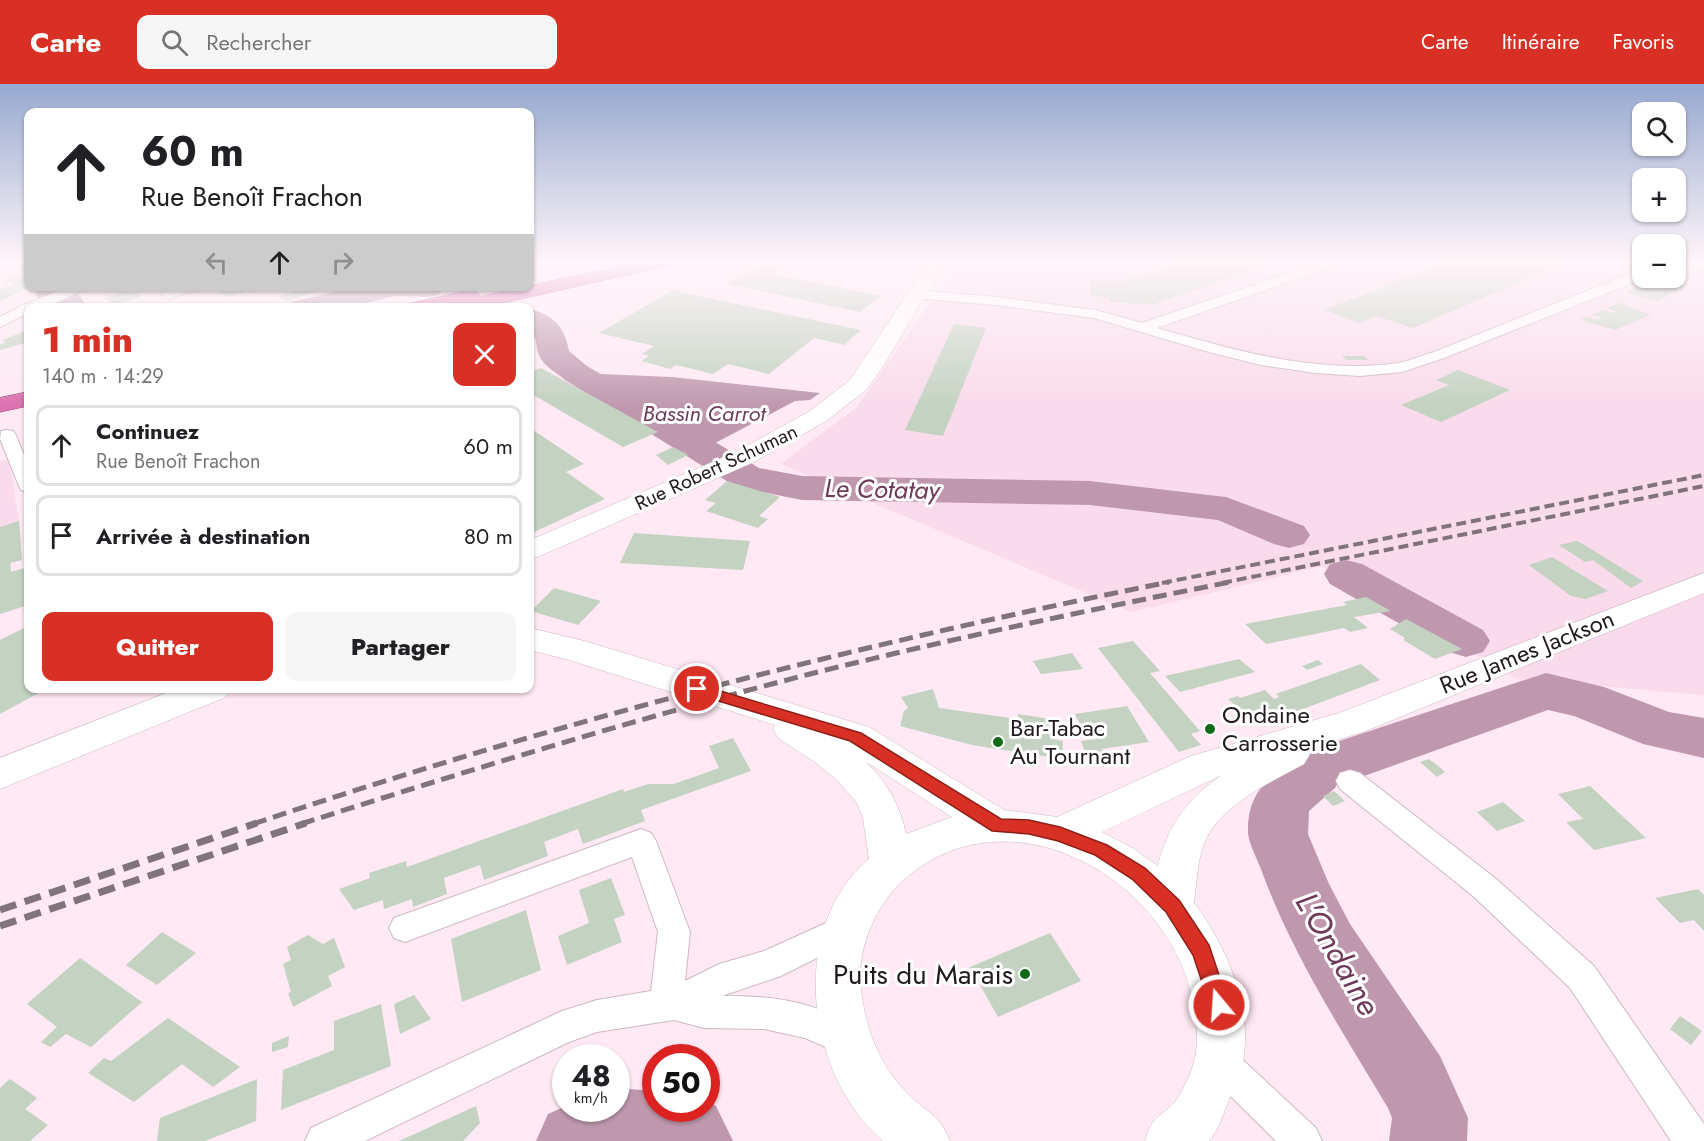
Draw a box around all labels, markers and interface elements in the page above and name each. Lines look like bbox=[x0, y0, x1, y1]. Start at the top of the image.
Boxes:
search box bbox=[137, 15, 557, 69]
text: Carte bbox=[30, 22, 101, 63]
icon: search bbox=[158, 26, 191, 59]
text: Rechercher bbox=[206, 26, 311, 58]
text: Carte bbox=[1421, 27, 1469, 57]
text: Itinéraire bbox=[1502, 27, 1580, 57]
text: Favoris bbox=[1613, 27, 1674, 57]
map controls bbox=[1632, 102, 1686, 288]
button: search bbox=[1632, 102, 1686, 156]
text: 60 m bbox=[141, 121, 244, 182]
icon: ahead bbox=[42, 132, 120, 210]
button: + bbox=[1632, 168, 1686, 222]
text: Rue Benoît Frachon bbox=[141, 177, 363, 216]
button: − bbox=[1632, 234, 1686, 288]
icon: left bbox=[200, 246, 233, 279]
icon: ahead bbox=[263, 246, 296, 279]
icon: right bbox=[326, 246, 359, 279]
text: 1 min bbox=[42, 313, 133, 365]
button: close bbox=[453, 323, 516, 386]
text: 140 m · 14:29 bbox=[42, 362, 164, 391]
water label: Bassin Carrot bbox=[643, 397, 767, 429]
text: Continuez bbox=[96, 415, 199, 447]
street label: Rue Robert Schuman bbox=[630, 417, 802, 518]
icon: ahead bbox=[45, 429, 78, 462]
text: 60 m bbox=[463, 430, 513, 462]
text: Rue Benoît Frachon bbox=[96, 447, 260, 476]
water label: Le Cotatay bbox=[824, 469, 942, 509]
icon: arrive bbox=[45, 519, 78, 552]
text: Arrivée à destination bbox=[96, 520, 310, 552]
text: 80 m bbox=[464, 520, 513, 552]
street label: Rue James Jackson bbox=[1434, 601, 1619, 703]
button: Quitter bbox=[42, 612, 273, 681]
button: Partager bbox=[285, 612, 516, 681]
pin bbox=[671, 663, 722, 714]
icon: arrive bbox=[680, 672, 713, 705]
place label: Ondaine Carrosserie bbox=[1222, 697, 1338, 760]
place label: Bar-Tabac Au Tournant bbox=[1010, 710, 1131, 773]
marker: Ondaine Carrosserie bbox=[1203, 722, 1217, 736]
marker: Bar-Tabac Au Tournant bbox=[991, 735, 1005, 749]
water label: L'Ondaine bbox=[1284, 884, 1392, 1024]
place label: Puits du Marais bbox=[833, 954, 1013, 995]
marker: Puits du Marais bbox=[1018, 967, 1032, 981]
position arrow bbox=[1187, 973, 1251, 1037]
speed limit sign: 50 bbox=[642, 1044, 720, 1122]
text: 48 bbox=[571, 1054, 611, 1097]
text: km/h bbox=[574, 1087, 608, 1109]

